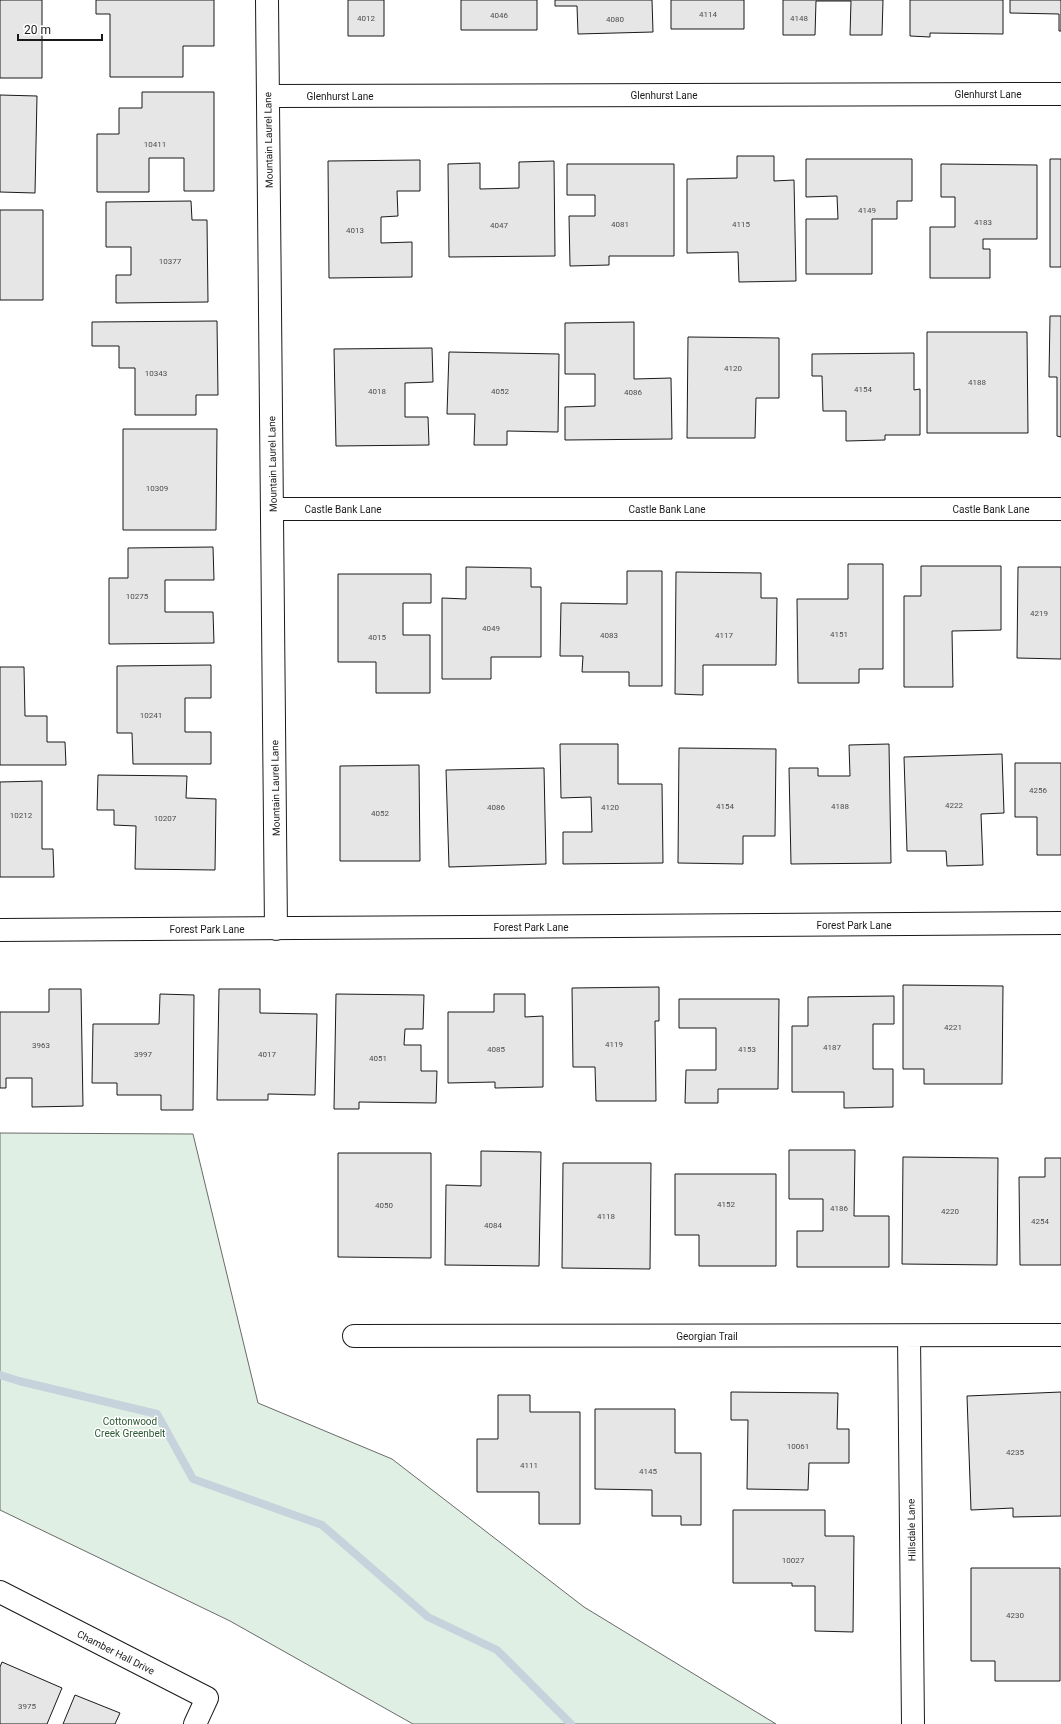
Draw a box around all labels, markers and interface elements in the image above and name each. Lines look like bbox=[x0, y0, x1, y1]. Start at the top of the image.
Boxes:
house number: 4114 bbox=[699, 10, 717, 19]
house number: 4046 bbox=[490, 11, 508, 20]
house number: 4012 bbox=[357, 14, 375, 23]
house number: 4148 bbox=[790, 14, 808, 23]
house number: 4080 bbox=[606, 15, 624, 24]
scale bar bbox=[18, 16, 102, 42]
text: 20 m bbox=[24, 23, 51, 37]
street label: Glenhurst Lane bbox=[954, 89, 1022, 100]
street label: Glenhurst Lane bbox=[630, 90, 698, 101]
street label: Glenhurst Lane bbox=[306, 91, 374, 102]
street label: Mountain Laurel Lane bbox=[262, 92, 275, 188]
house number: 10411 bbox=[144, 140, 166, 149]
house number: 4149 bbox=[858, 206, 876, 215]
house number: 4183 bbox=[974, 218, 992, 227]
house number: 4081 bbox=[611, 220, 629, 229]
house number: 4115 bbox=[732, 220, 750, 229]
house number: 4047 bbox=[490, 221, 508, 230]
house number: 4013 bbox=[346, 226, 364, 235]
house number: 10377 bbox=[159, 257, 182, 266]
house number: 4120 bbox=[724, 364, 742, 373]
house number: 10343 bbox=[145, 369, 167, 378]
house number: 4188 bbox=[968, 378, 986, 387]
house number: 4154 bbox=[854, 385, 872, 394]
house number: 4018 bbox=[368, 387, 386, 396]
house number: 4052 bbox=[491, 387, 509, 396]
house number: 4086 bbox=[624, 388, 642, 397]
street label: Mountain Laurel Lane bbox=[266, 416, 279, 512]
house number: 10309 bbox=[146, 484, 168, 493]
street label: Castle Bank Lane bbox=[305, 504, 382, 515]
street label: Castle Bank Lane bbox=[629, 504, 706, 515]
street label: Castle Bank Lane bbox=[953, 504, 1030, 515]
house number: 10275 bbox=[126, 592, 149, 601]
house number: 4219 bbox=[1030, 609, 1048, 618]
house number: 4049 bbox=[482, 624, 500, 633]
house number: 4151 bbox=[830, 630, 848, 639]
house number: 4083 bbox=[600, 631, 618, 640]
house number: 4117 bbox=[715, 631, 733, 640]
house number: 4015 bbox=[368, 633, 386, 642]
house number: 10241 bbox=[140, 711, 162, 720]
street label: Mountain Laurel Lane bbox=[269, 740, 282, 836]
house number: 4256 bbox=[1029, 786, 1047, 795]
house number: 4222 bbox=[945, 801, 963, 810]
house number: 4154 bbox=[716, 802, 734, 811]
house number: 4188 bbox=[831, 802, 849, 811]
house number: 4086 bbox=[487, 803, 505, 812]
house number: 4120 bbox=[601, 803, 619, 812]
house number: 4052 bbox=[371, 809, 389, 818]
house number: 10212 bbox=[10, 811, 33, 820]
house number: 10207 bbox=[154, 814, 177, 823]
street label: Forest Park Lane bbox=[817, 920, 891, 931]
street label: Forest Park Lane bbox=[494, 922, 568, 933]
street label: Forest Park Lane bbox=[170, 924, 244, 935]
house number: 4221 bbox=[944, 1023, 962, 1032]
house number: 4119 bbox=[605, 1040, 623, 1049]
house number: 3963 bbox=[32, 1041, 50, 1050]
house number: 4187 bbox=[823, 1043, 841, 1052]
house number: 4085 bbox=[487, 1045, 505, 1054]
house number: 4153 bbox=[738, 1045, 756, 1054]
house number: 3997 bbox=[134, 1050, 152, 1059]
house number: 4017 bbox=[258, 1050, 276, 1059]
house number: 4051 bbox=[369, 1054, 387, 1063]
house number: 4152 bbox=[717, 1200, 735, 1209]
house number: 4050 bbox=[375, 1201, 393, 1210]
house number: 4186 bbox=[830, 1204, 848, 1213]
house number: 4220 bbox=[941, 1207, 959, 1216]
house number: 4118 bbox=[597, 1212, 615, 1221]
house number: 4254 bbox=[1031, 1217, 1049, 1226]
house number: 4084 bbox=[484, 1221, 502, 1230]
street label: Georgian Trail bbox=[676, 1331, 738, 1342]
park label: Cottonwood Creek Greenbelt bbox=[95, 1416, 165, 1439]
house number: 10061 bbox=[787, 1442, 809, 1451]
house number: 4235 bbox=[1006, 1448, 1024, 1457]
house number: 4111 bbox=[520, 1461, 538, 1470]
house number: 4145 bbox=[639, 1467, 657, 1476]
street label: Hillsdale Lane bbox=[905, 1499, 918, 1561]
house number: 10027 bbox=[782, 1556, 805, 1565]
house number: 4230 bbox=[1006, 1611, 1024, 1620]
street label: Chamber Hall Drive bbox=[75, 1628, 156, 1677]
house number: 3975 bbox=[18, 1702, 36, 1711]

